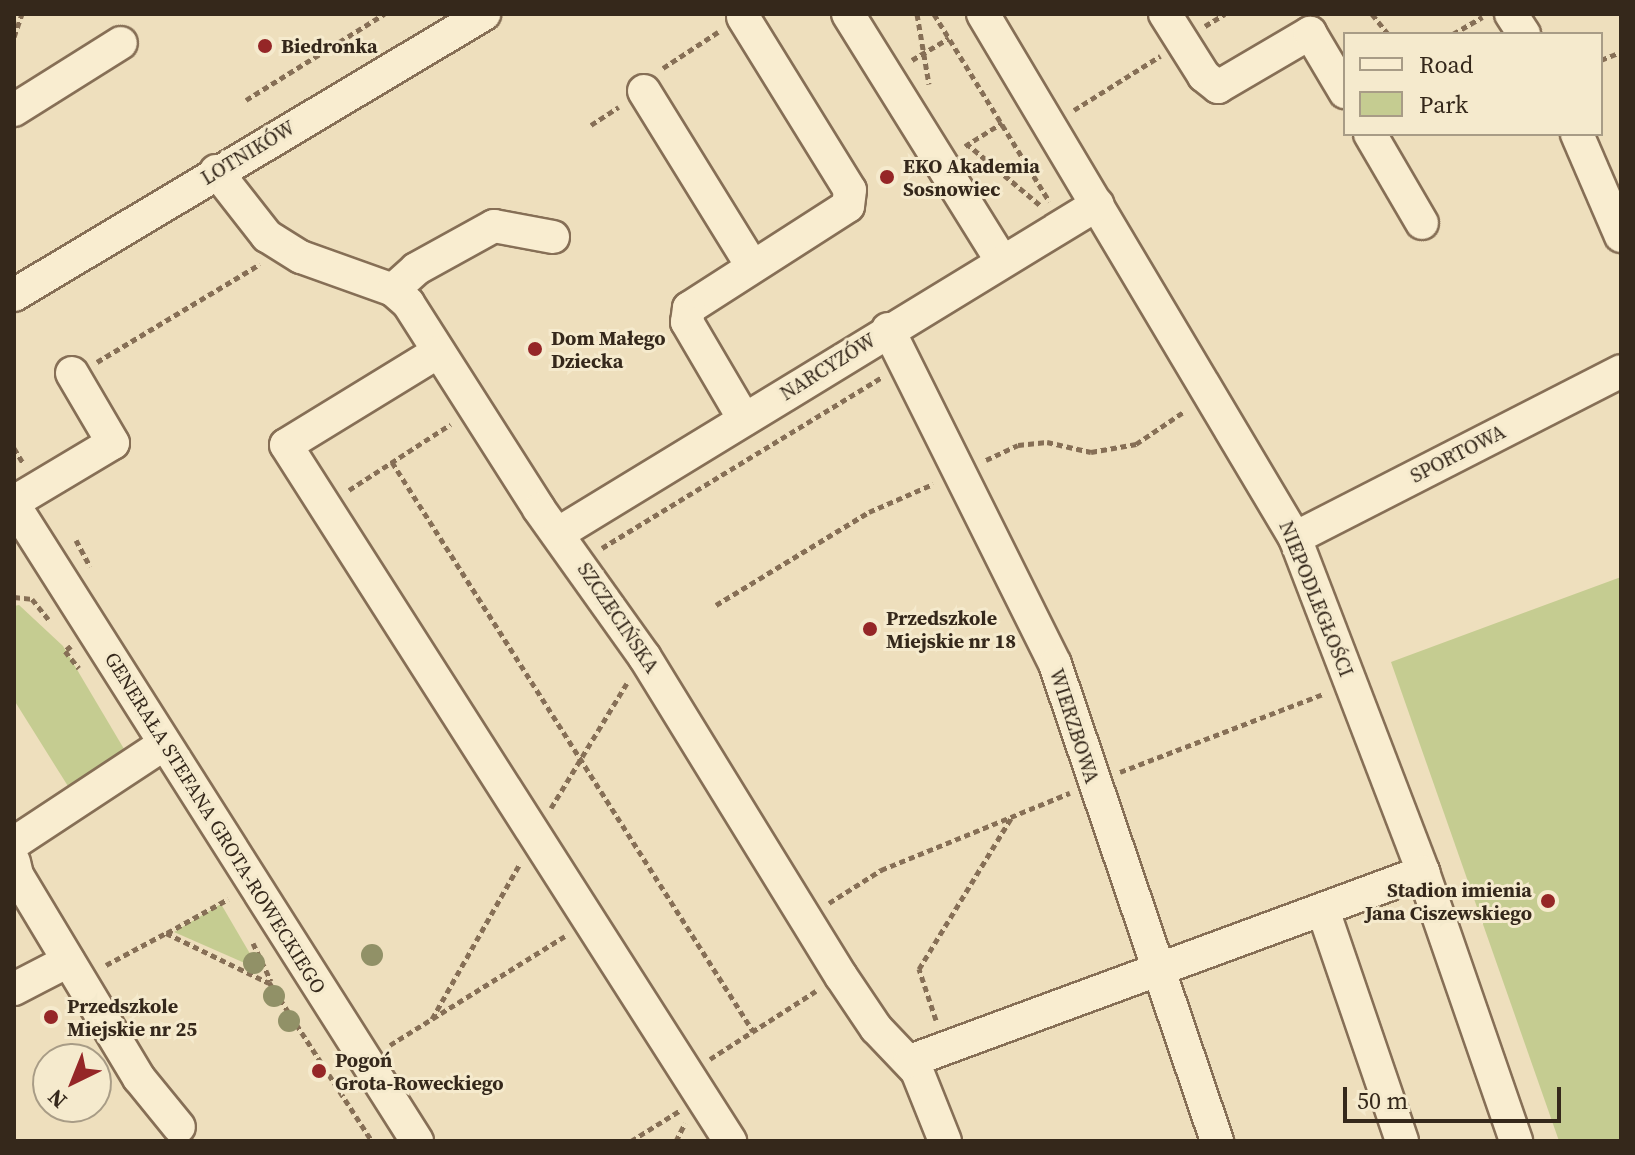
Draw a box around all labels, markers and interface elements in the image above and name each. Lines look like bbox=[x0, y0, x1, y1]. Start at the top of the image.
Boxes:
legend bbox=[1343, 32, 1603, 136]
place label: Biedronka bbox=[281, 34, 378, 58]
marker: Biedronka bbox=[256, 37, 274, 55]
text: Road bbox=[1419, 48, 1473, 81]
text: Park bbox=[1419, 88, 1468, 121]
street label: LOTNIKÓW bbox=[197, 116, 299, 190]
place label: EKO Akademia Sosnowiec bbox=[903, 154, 1040, 201]
marker: EKO Akademia Sosnowiec bbox=[878, 168, 896, 186]
place label: Dom Małego Dziecka bbox=[551, 326, 666, 373]
street label: NARCYZÓW bbox=[776, 328, 880, 406]
marker: Dom Małego Dziecka bbox=[526, 340, 544, 358]
street label: SPORTOWA bbox=[1406, 420, 1510, 488]
street label: NIEPODLEGŁOŚCI bbox=[1274, 518, 1358, 680]
street label: SZCZECIŃSKA bbox=[572, 558, 664, 678]
place label: Przedszkole Miejskie nr 18 bbox=[886, 606, 1016, 653]
marker: Przedszkole Miejskie nr 18 bbox=[861, 620, 879, 638]
street label: GENERAŁA STEFANA GROTA-ROWECKIEGO bbox=[99, 648, 331, 998]
street label: WIERZBOWA bbox=[1044, 666, 1104, 786]
place label: Stadion imienia Jana Ciszewskiego bbox=[1365, 878, 1532, 925]
marker: Stadion imienia Jana Ciszewskiego bbox=[1539, 892, 1557, 910]
place label: Przedszkole Miejskie nr 25 bbox=[67, 994, 197, 1041]
marker: Przedszkole Miejskie nr 25 bbox=[42, 1008, 60, 1026]
north arrow bbox=[32, 1043, 112, 1123]
place label: Pogoń Grota-Roweckiego bbox=[335, 1048, 504, 1095]
marker: Pogoń Grota-Roweckiego bbox=[310, 1062, 328, 1080]
scale bar bbox=[1347, 1071, 1565, 1121]
text: N bbox=[41, 1083, 73, 1116]
text: 50 m bbox=[1357, 1084, 1408, 1117]

